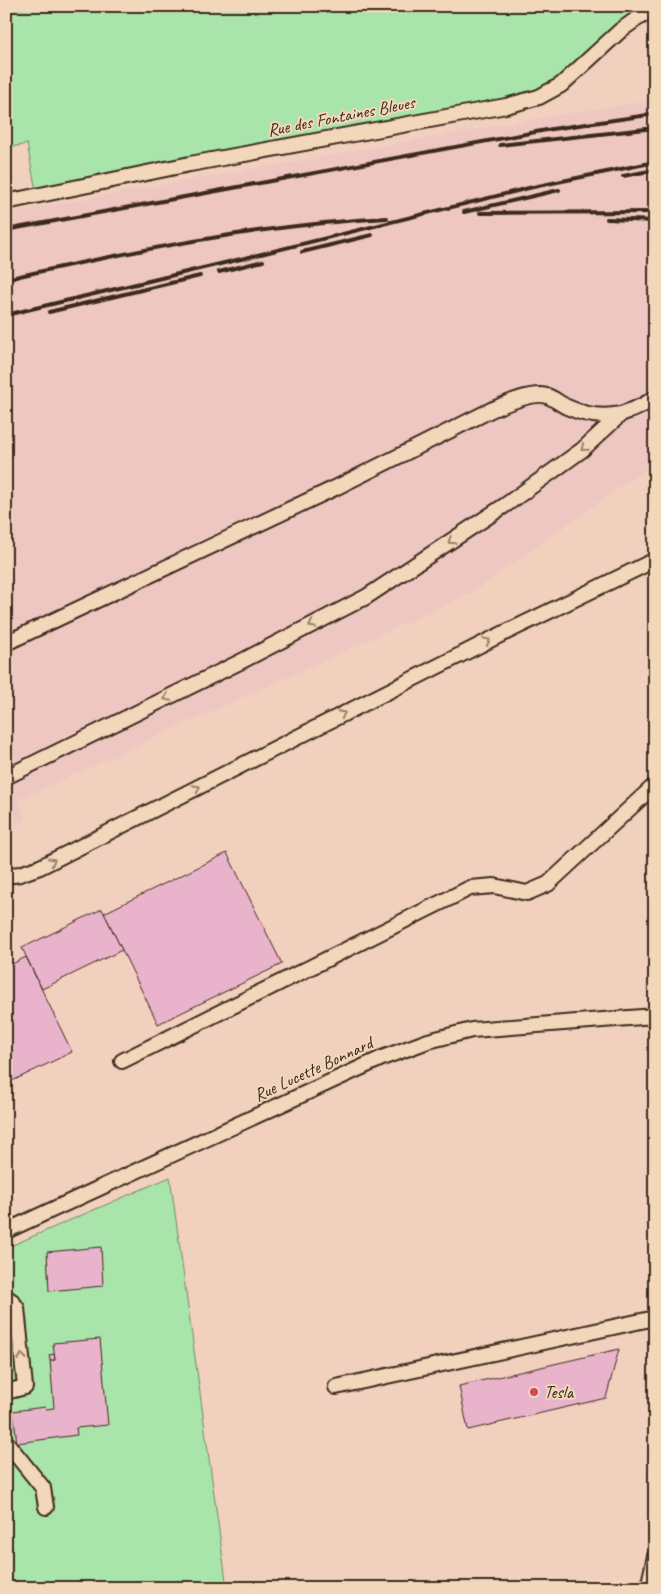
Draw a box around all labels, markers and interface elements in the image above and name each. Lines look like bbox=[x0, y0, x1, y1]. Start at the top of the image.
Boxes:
street label: Rue des Fontaines Bleues bbox=[265, 91, 418, 141]
one-way arrow bbox=[580, 442, 589, 451]
one-way arrow bbox=[447, 535, 456, 544]
one-way arrow bbox=[308, 619, 317, 629]
one-way arrow bbox=[482, 637, 491, 647]
one-way arrow bbox=[163, 692, 172, 702]
one-way arrow bbox=[337, 710, 346, 720]
one-way arrow bbox=[192, 784, 201, 794]
one-way arrow bbox=[47, 857, 56, 867]
street label: Rue Lucette Bonnard bbox=[250, 1031, 378, 1106]
one-way arrow bbox=[17, 1353, 28, 1361]
place label: Tesla bbox=[544, 1381, 575, 1403]
marker: Tesla bbox=[528, 1386, 540, 1398]

